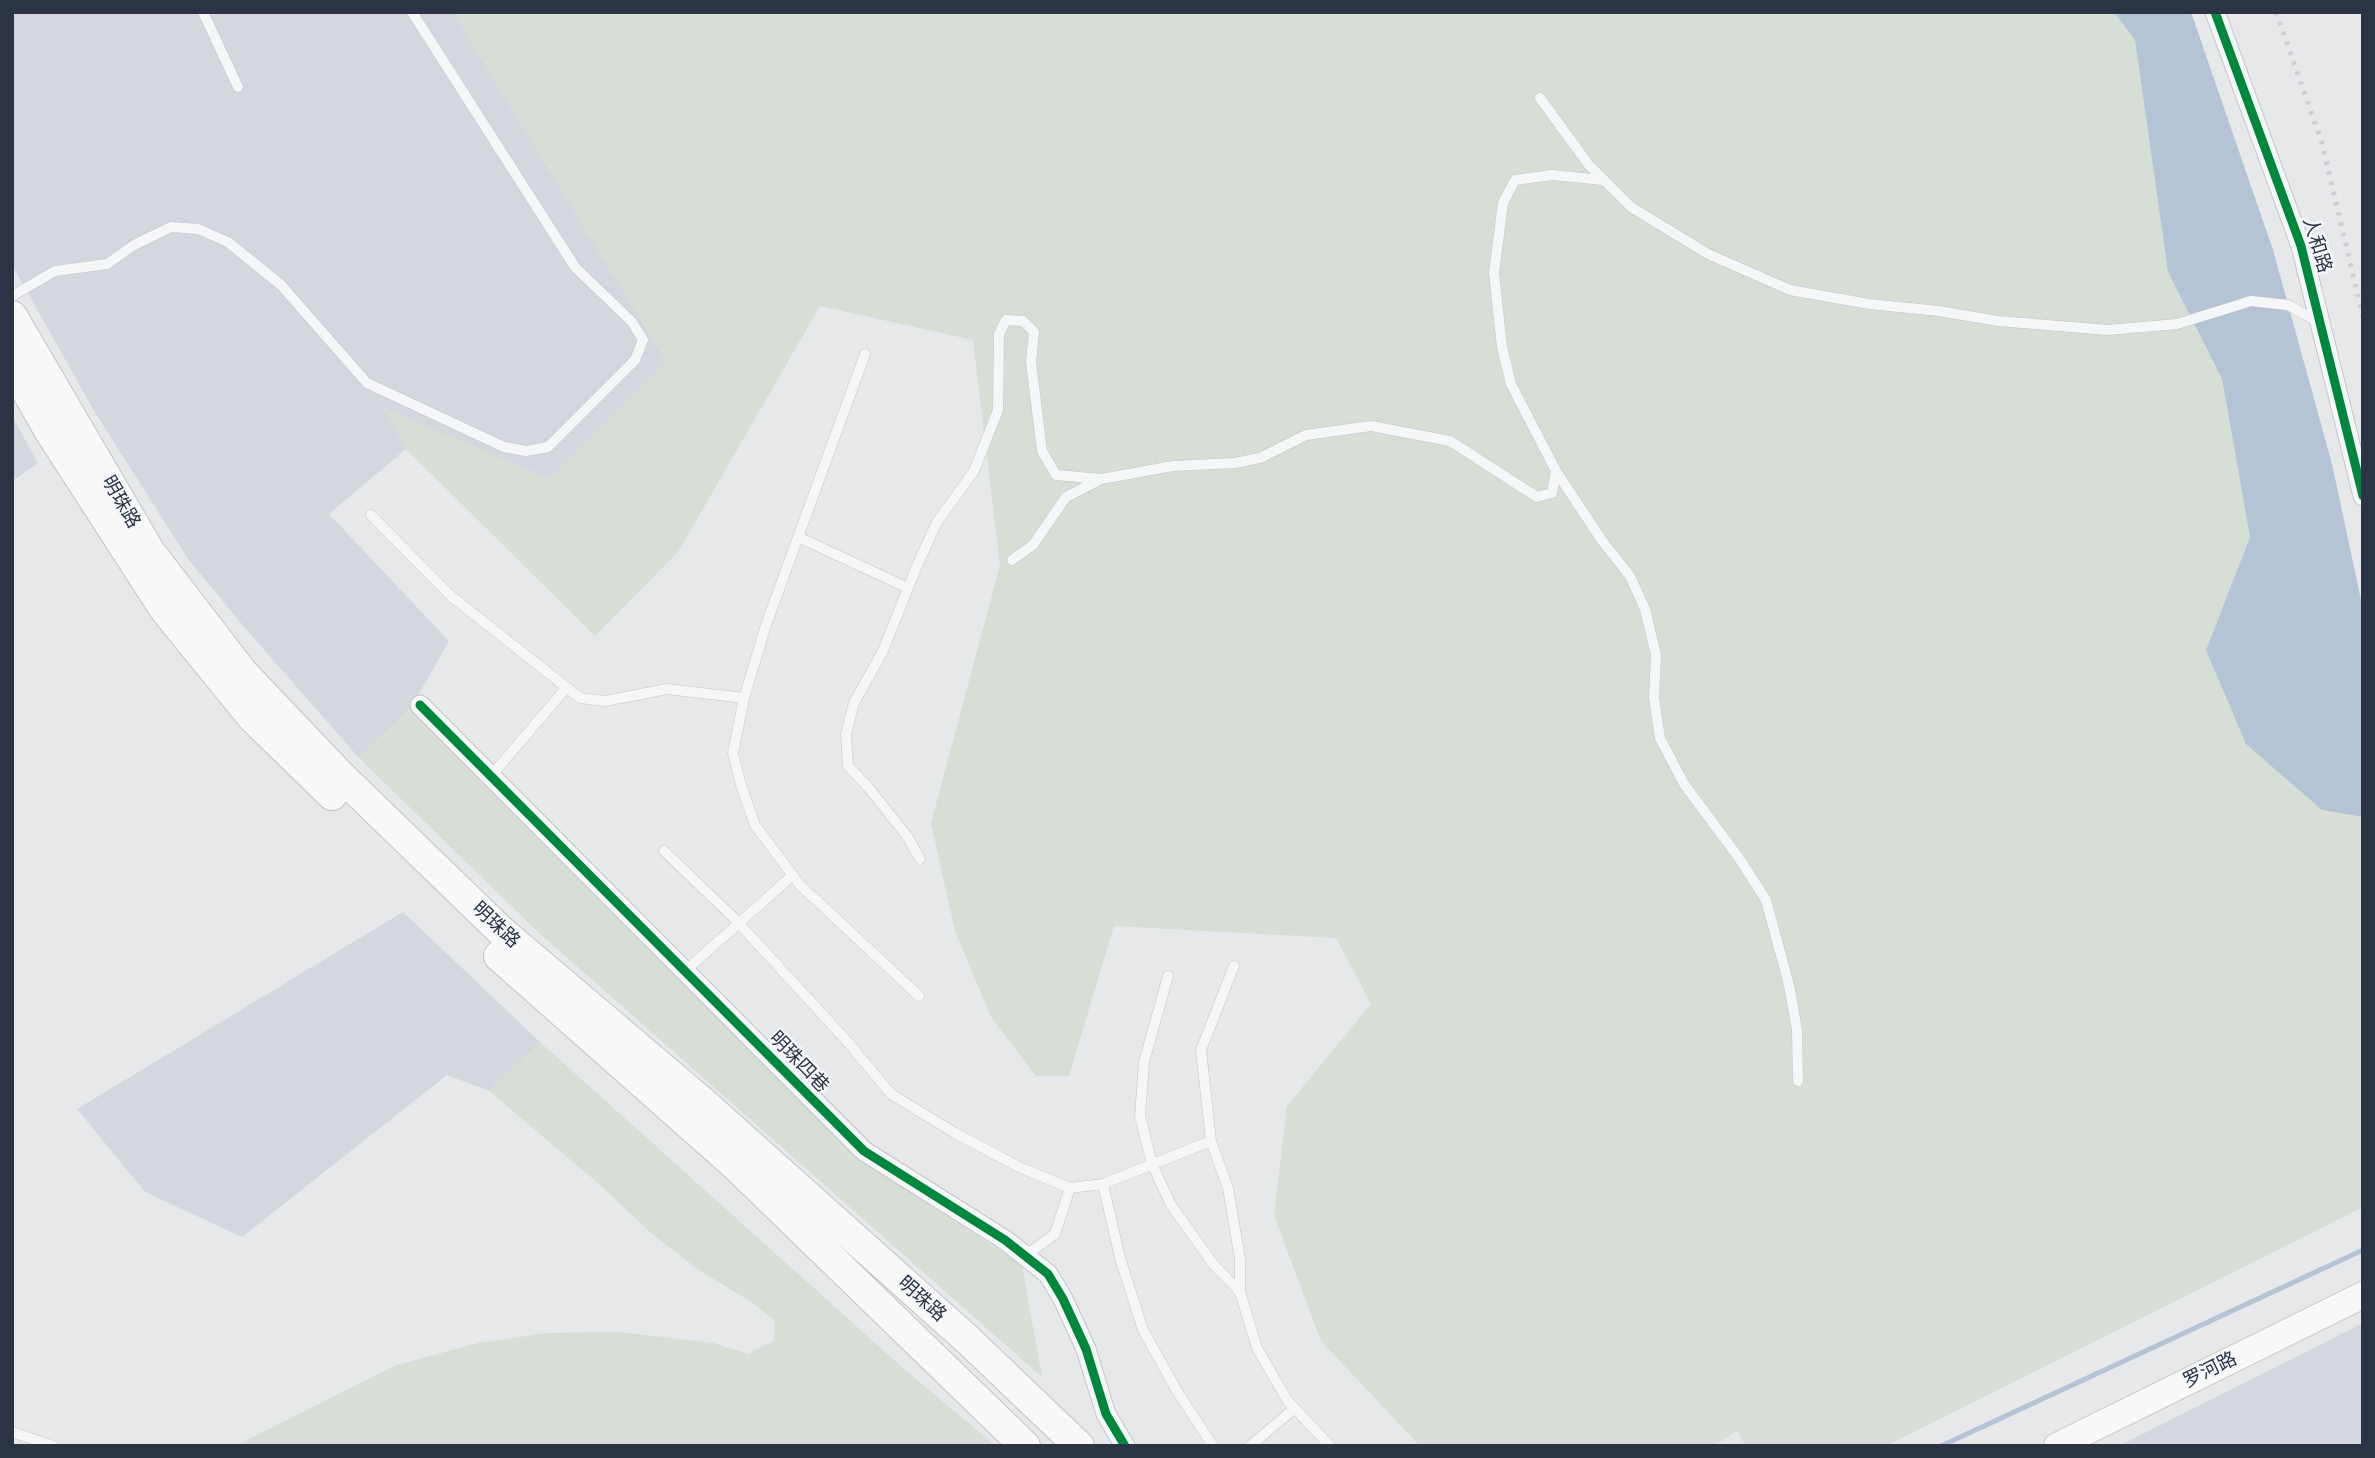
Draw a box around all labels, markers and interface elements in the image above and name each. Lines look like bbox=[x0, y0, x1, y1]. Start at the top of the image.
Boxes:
street label: 人和路 bbox=[2298, 214, 2336, 276]
street label: 明珠路 bbox=[97, 472, 145, 532]
street label: 明珠路 bbox=[467, 897, 525, 953]
street label: 明珠四巷 bbox=[764, 1027, 834, 1097]
street label: 明珠路 bbox=[893, 1271, 951, 1327]
street label: 罗河路 bbox=[2179, 1347, 2241, 1393]

